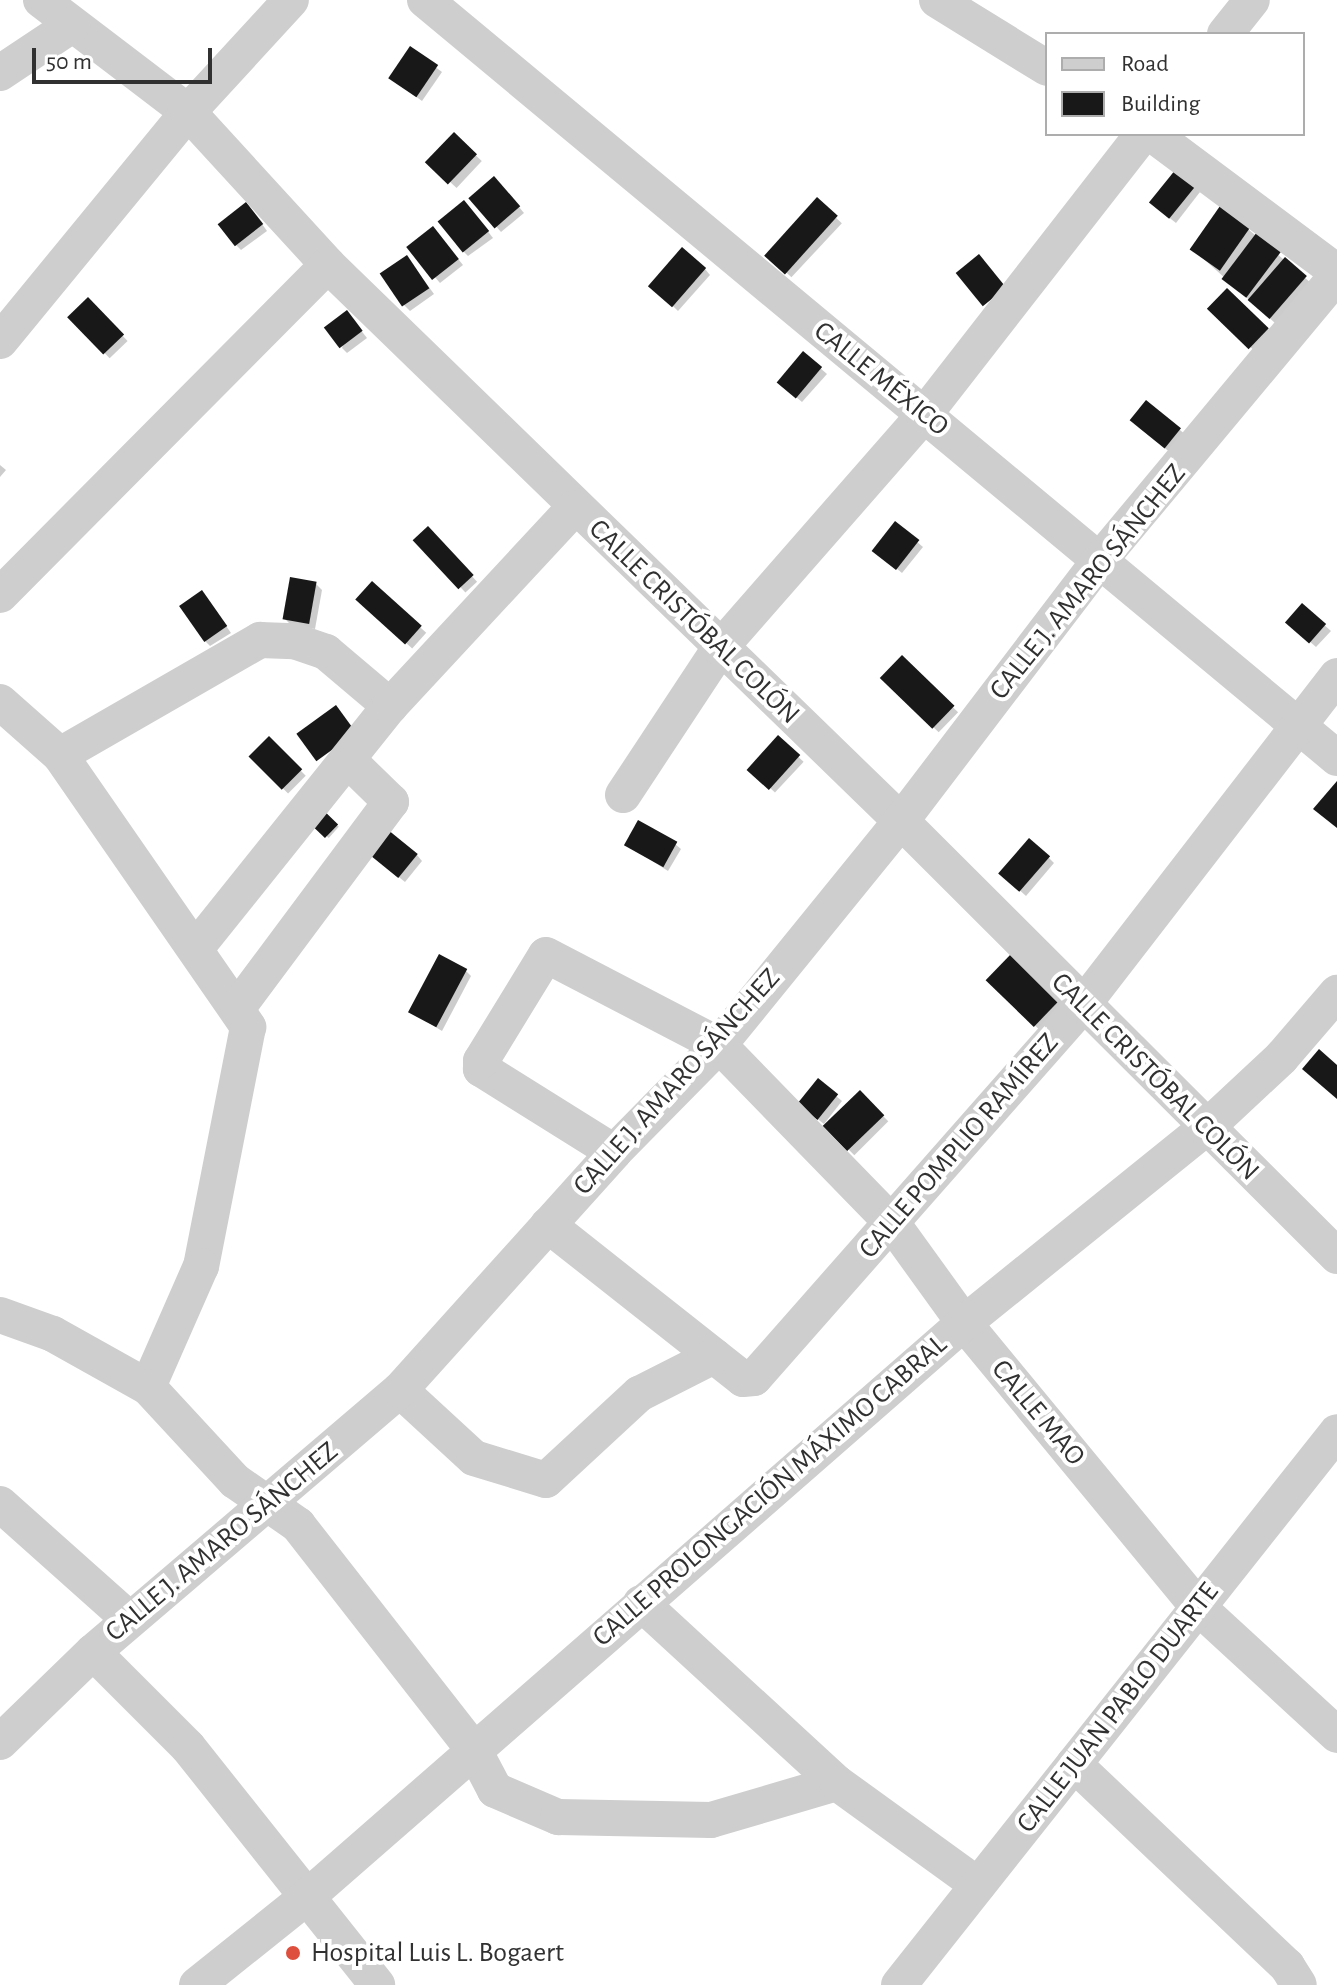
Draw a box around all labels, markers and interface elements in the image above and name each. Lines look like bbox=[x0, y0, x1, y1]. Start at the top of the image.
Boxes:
scale bar bbox=[36, 32, 216, 82]
legend bbox=[1045, 32, 1305, 136]
text: 50 m bbox=[46, 50, 92, 74]
text: Road bbox=[1121, 52, 1169, 76]
text: Building bbox=[1121, 92, 1200, 116]
street label: CALLE MÉXICO bbox=[807, 314, 955, 444]
street label: CALLE J. AMARO SÁNCHEZ bbox=[983, 458, 1193, 706]
street label: CALLE CRISTÓBAL COLÓN bbox=[582, 513, 806, 731]
street label: CALLE J. AMARO SÁNCHEZ bbox=[566, 962, 788, 1202]
street label: CALLE CRISTÓBAL COLÓN bbox=[1044, 966, 1266, 1188]
street label: CALLE POMPLIO RAMÍREZ bbox=[852, 1027, 1066, 1265]
street label: CALLE PROLONGACIÓN MÁXIMO CABRAL bbox=[586, 1328, 954, 1654]
street label: CALLE MAO bbox=[984, 1353, 1092, 1473]
street label: CALLE J. AMARO SÁNCHEZ bbox=[99, 1435, 345, 1649]
street label: CALLE JUAN PABLO DUARTE bbox=[1010, 1576, 1226, 1840]
place label: Hospital Luis L. Bogaert bbox=[311, 1936, 564, 1970]
marker: Hospital Luis L. Bogaert bbox=[282, 1942, 304, 1964]

